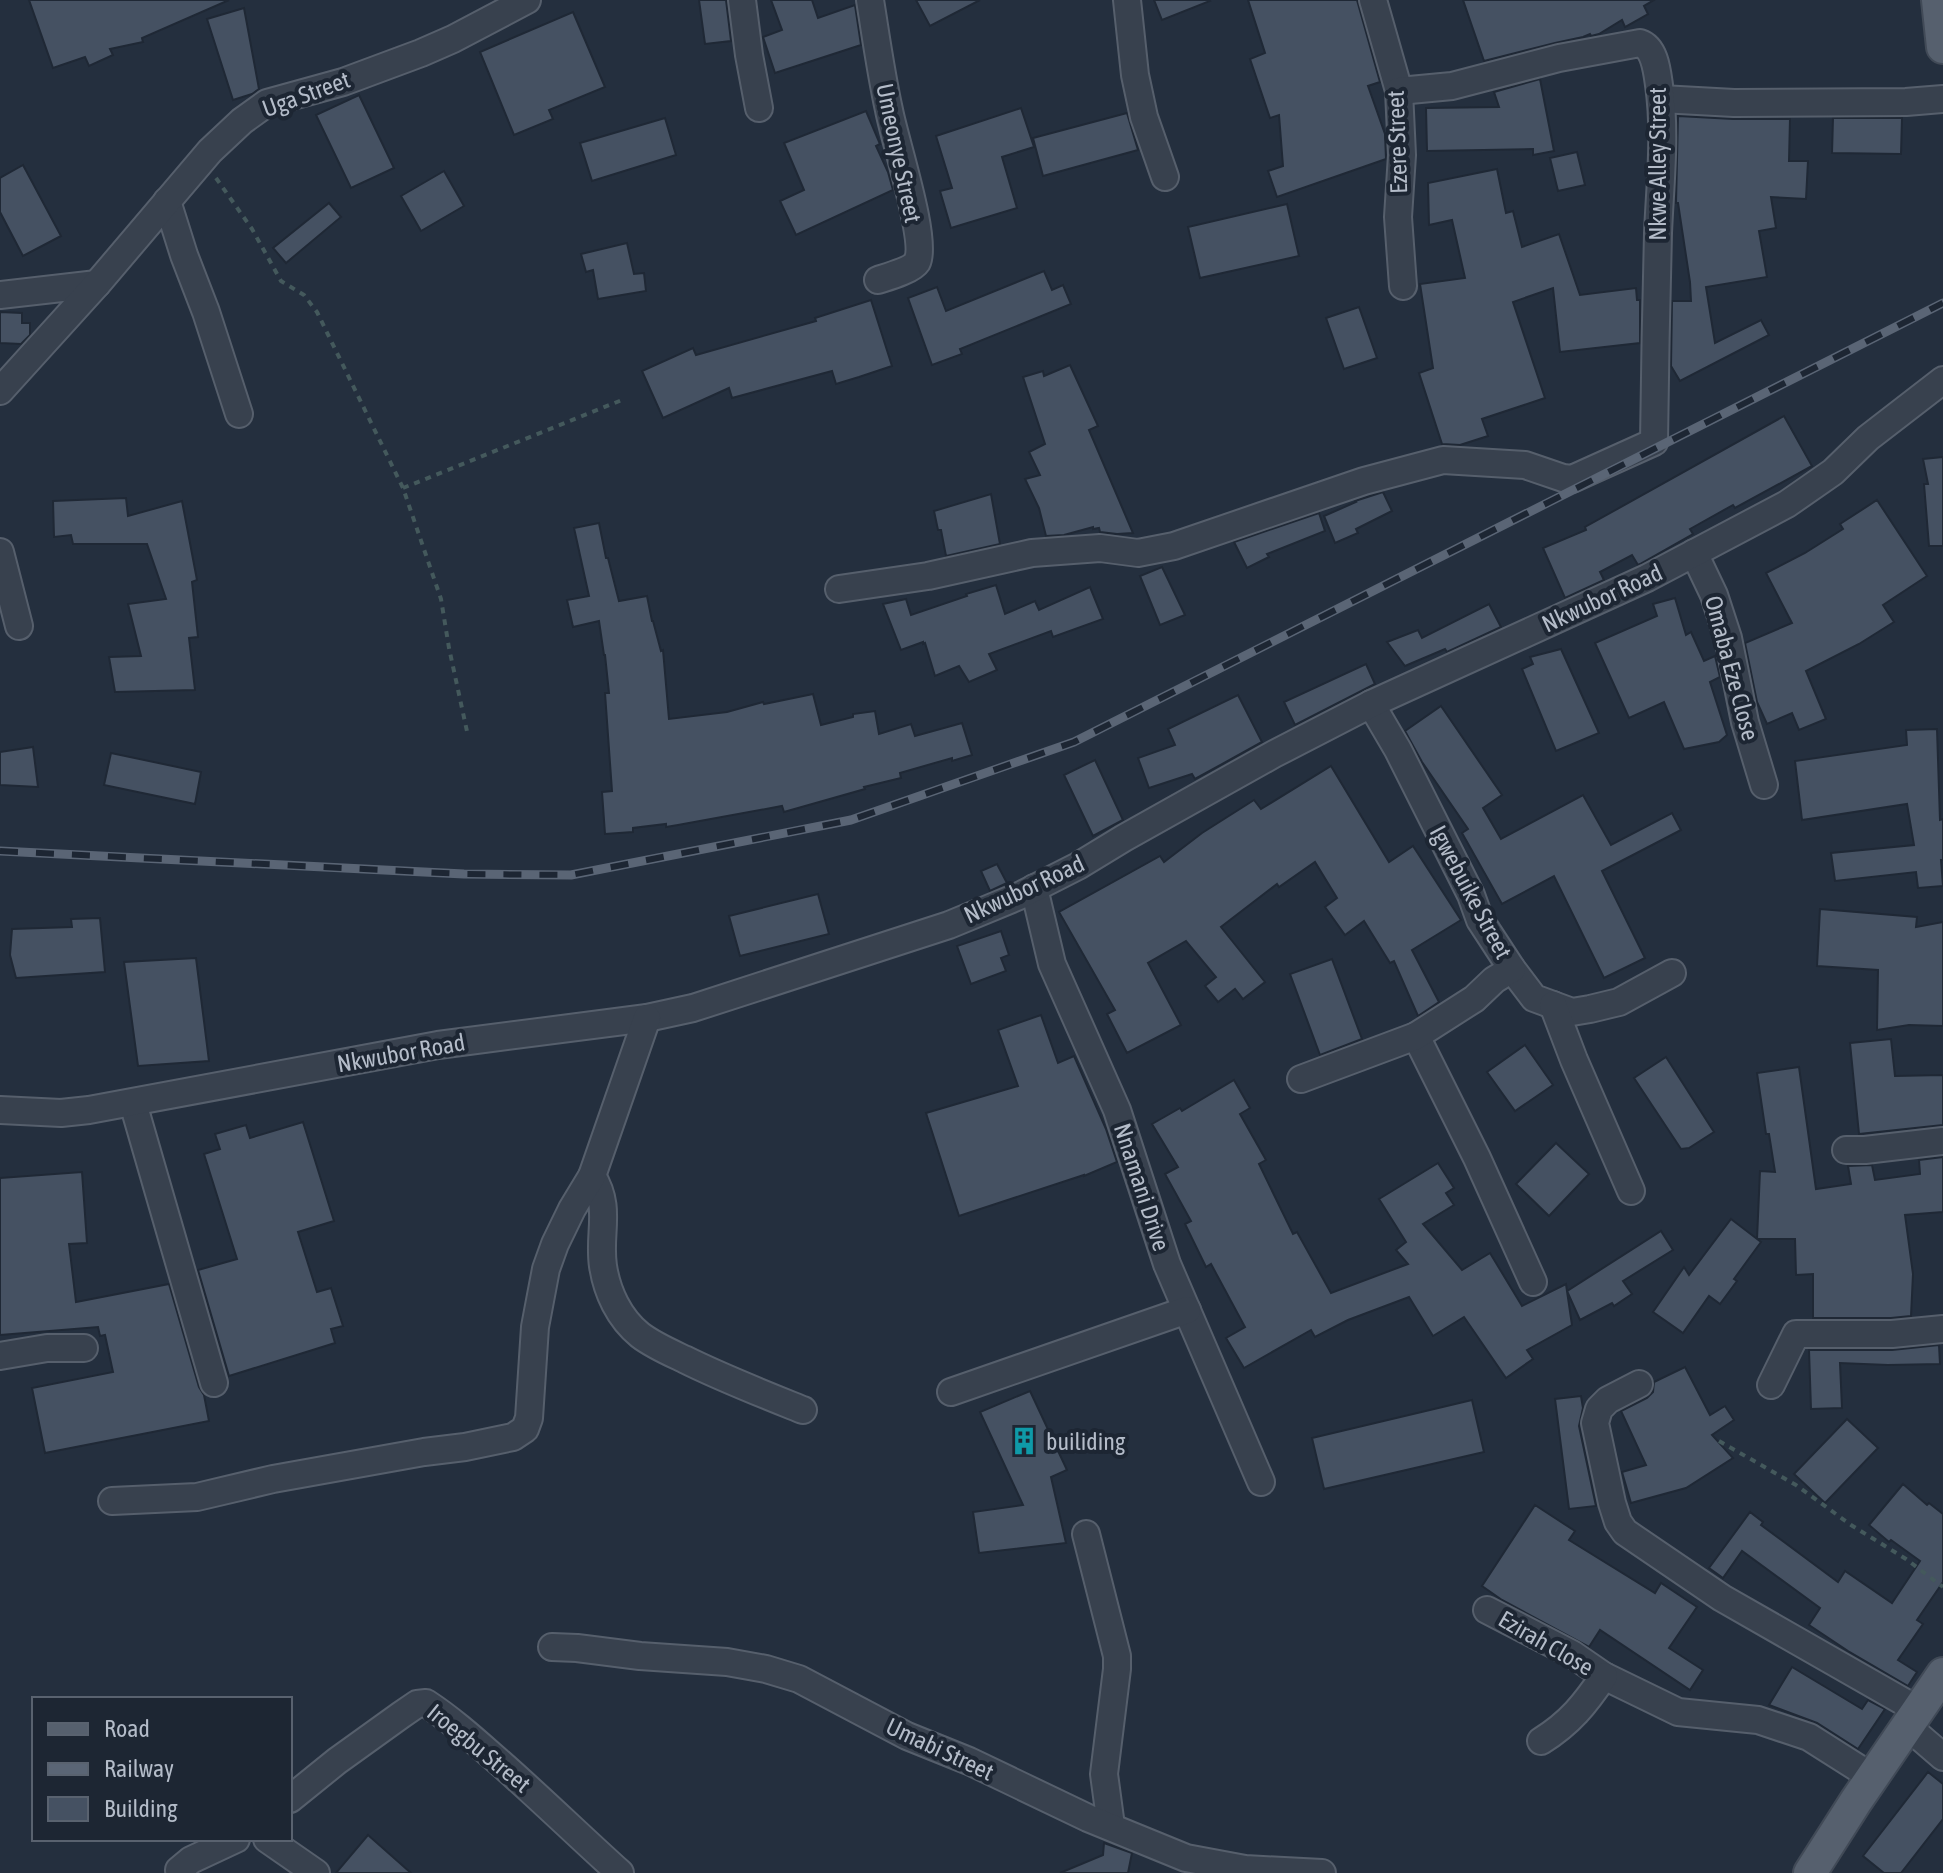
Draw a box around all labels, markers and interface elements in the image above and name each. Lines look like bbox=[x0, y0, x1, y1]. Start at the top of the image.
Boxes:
street label: Uga Street bbox=[259, 66, 354, 122]
street label: Umeonye Street bbox=[871, 81, 927, 225]
street label: Nkwe Alley Street bbox=[1644, 87, 1671, 241]
street label: Ezere Street bbox=[1382, 90, 1412, 194]
street label: Nkwubor Road bbox=[1538, 558, 1666, 638]
street label: Omaba Eze Close bbox=[1700, 593, 1764, 743]
street label: Igwebuike Street bbox=[1425, 821, 1517, 963]
street label: Nkwubor Road bbox=[960, 849, 1088, 929]
street label: Nkwubor Road bbox=[335, 1028, 467, 1078]
street label: Nnamani Drive bbox=[1109, 1120, 1175, 1254]
building icon: builiding bbox=[1009, 1426, 1039, 1456]
place label: builiding bbox=[1046, 1428, 1126, 1455]
street label: Ezirah Close bbox=[1494, 1605, 1598, 1681]
legend bbox=[32, 1697, 292, 1841]
street label: Iroegbu Street bbox=[422, 1698, 536, 1798]
street label: Umabi Street bbox=[882, 1712, 998, 1786]
text: Road bbox=[104, 1715, 150, 1742]
text: Railway bbox=[104, 1755, 174, 1782]
text: Building bbox=[104, 1795, 178, 1822]

